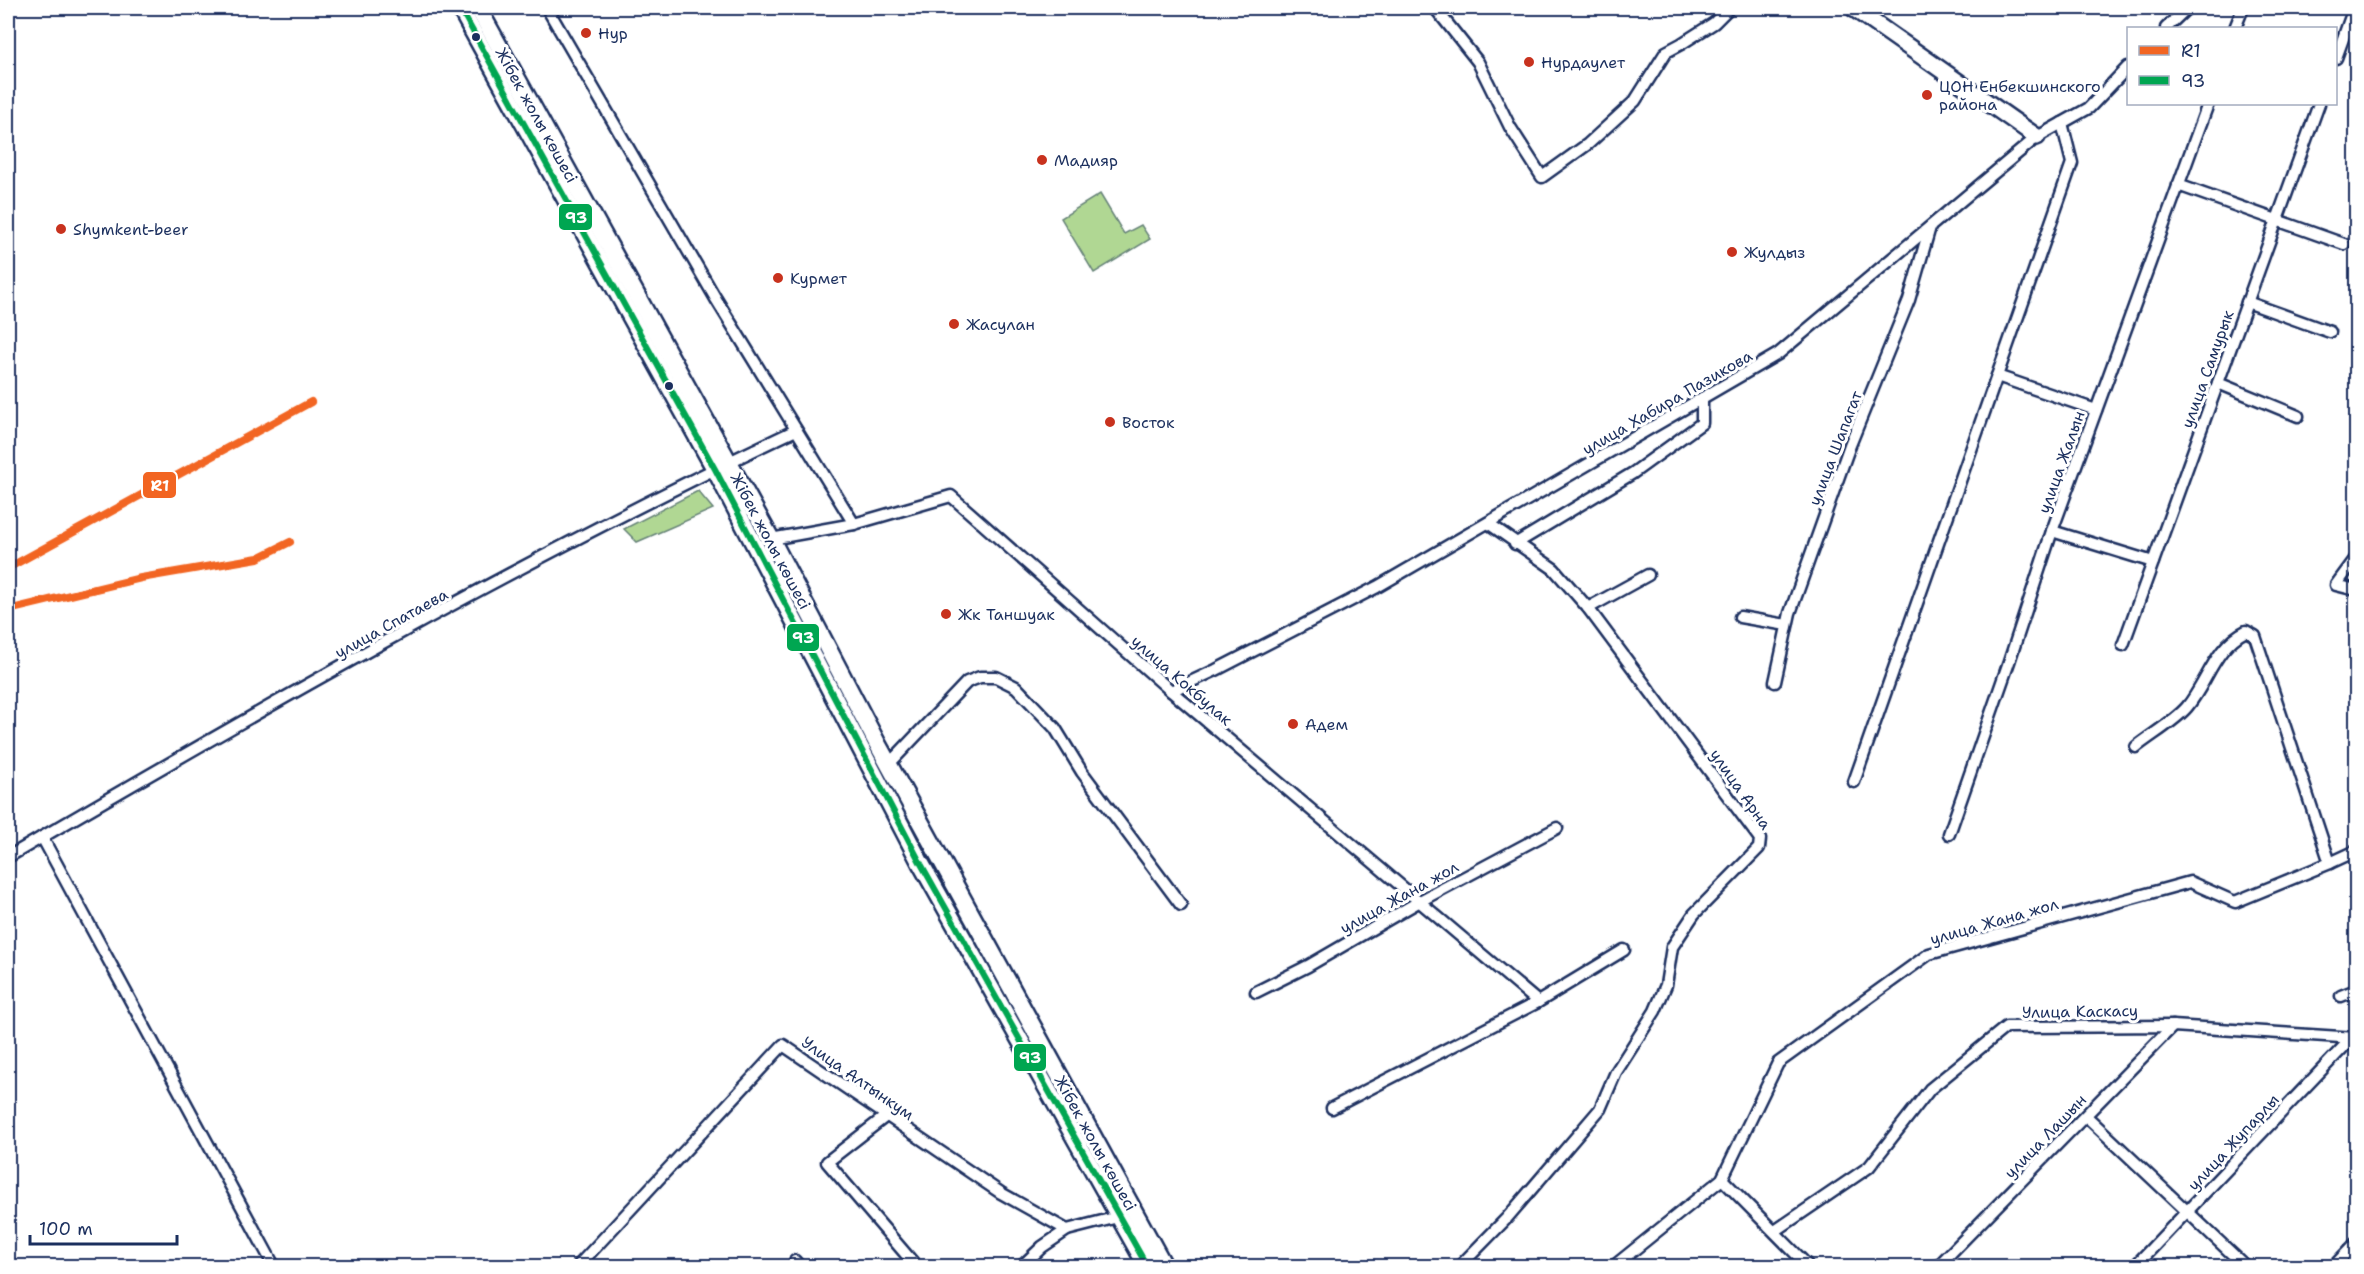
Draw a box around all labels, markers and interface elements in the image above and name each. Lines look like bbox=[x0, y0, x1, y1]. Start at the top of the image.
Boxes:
place label: Нур bbox=[598, 23, 628, 44]
marker: Нур bbox=[579, 26, 593, 40]
legend bbox=[2127, 27, 2337, 105]
unlabelled marker bbox=[470, 31, 482, 43]
text: R1 bbox=[2181, 39, 2201, 63]
street label: Жібек жолы көшесі bbox=[491, 44, 583, 187]
place label: Нурдаулет bbox=[1541, 52, 1626, 73]
marker: Нурдаулет bbox=[1522, 55, 1536, 69]
text: 93 bbox=[2181, 69, 2205, 93]
place label: ЦОН Енбекшинского района bbox=[1939, 76, 2101, 115]
marker: ЦОН Енбекшинского района bbox=[1920, 88, 1934, 102]
place label: Мадияр bbox=[1054, 150, 1118, 171]
marker: Мадияр bbox=[1035, 153, 1049, 167]
line badge: 93 bbox=[558, 203, 593, 231]
text: 93 bbox=[565, 207, 587, 228]
place label: Shymkent-beer bbox=[73, 219, 189, 240]
marker: Shymkent-beer bbox=[54, 222, 68, 236]
place label: Жулдыз bbox=[1744, 242, 1805, 263]
marker: Жулдыз bbox=[1725, 245, 1739, 259]
place label: Курмет bbox=[790, 268, 848, 289]
marker: Курмет bbox=[771, 271, 785, 285]
street label: улица Самурык bbox=[2176, 307, 2239, 431]
place label: Жасулан bbox=[966, 314, 1035, 335]
marker: Жасулан bbox=[947, 317, 961, 331]
street label: улица Хабира Пазикова bbox=[1578, 345, 1756, 460]
unlabelled marker bbox=[663, 380, 675, 392]
street label: улица Шапагат bbox=[1804, 387, 1867, 509]
street label: улица Жалын bbox=[2033, 408, 2090, 516]
place label: Восток bbox=[1122, 412, 1175, 433]
marker: Восток bbox=[1103, 415, 1117, 429]
street label: Жібек жолы көшесі bbox=[726, 469, 815, 613]
line badge: R1 bbox=[142, 471, 177, 499]
text: R1 bbox=[151, 475, 169, 496]
street label: улица Спатаева bbox=[331, 584, 452, 663]
place label: Жк Таншуак bbox=[958, 604, 1055, 625]
marker: Жк Таншуак bbox=[939, 607, 953, 621]
line badge: 93 bbox=[786, 623, 820, 652]
text: 93 bbox=[792, 627, 814, 648]
street label: улица Кокбулак bbox=[1127, 631, 1237, 730]
place label: Адем bbox=[1305, 714, 1348, 735]
marker: Адем bbox=[1286, 717, 1300, 731]
street label: улица Арна bbox=[1705, 745, 1776, 834]
street label: улица Жана жол bbox=[1336, 856, 1462, 939]
street label: улица Жана жол bbox=[1928, 893, 2061, 950]
street label: Улица Каскасу bbox=[2022, 1000, 2138, 1023]
street label: Улица Алтынкум bbox=[797, 1032, 918, 1125]
line badge: 93 bbox=[1013, 1043, 1047, 1072]
text: 93 bbox=[1019, 1047, 1041, 1068]
street label: Жібек жолы көшесі bbox=[1050, 1072, 1142, 1215]
street label: улица Лашын bbox=[2000, 1090, 2091, 1183]
street label: улица Жупарлы bbox=[2183, 1090, 2284, 1195]
scale bar bbox=[30, 1208, 177, 1246]
text: 100 m bbox=[39, 1217, 93, 1241]

